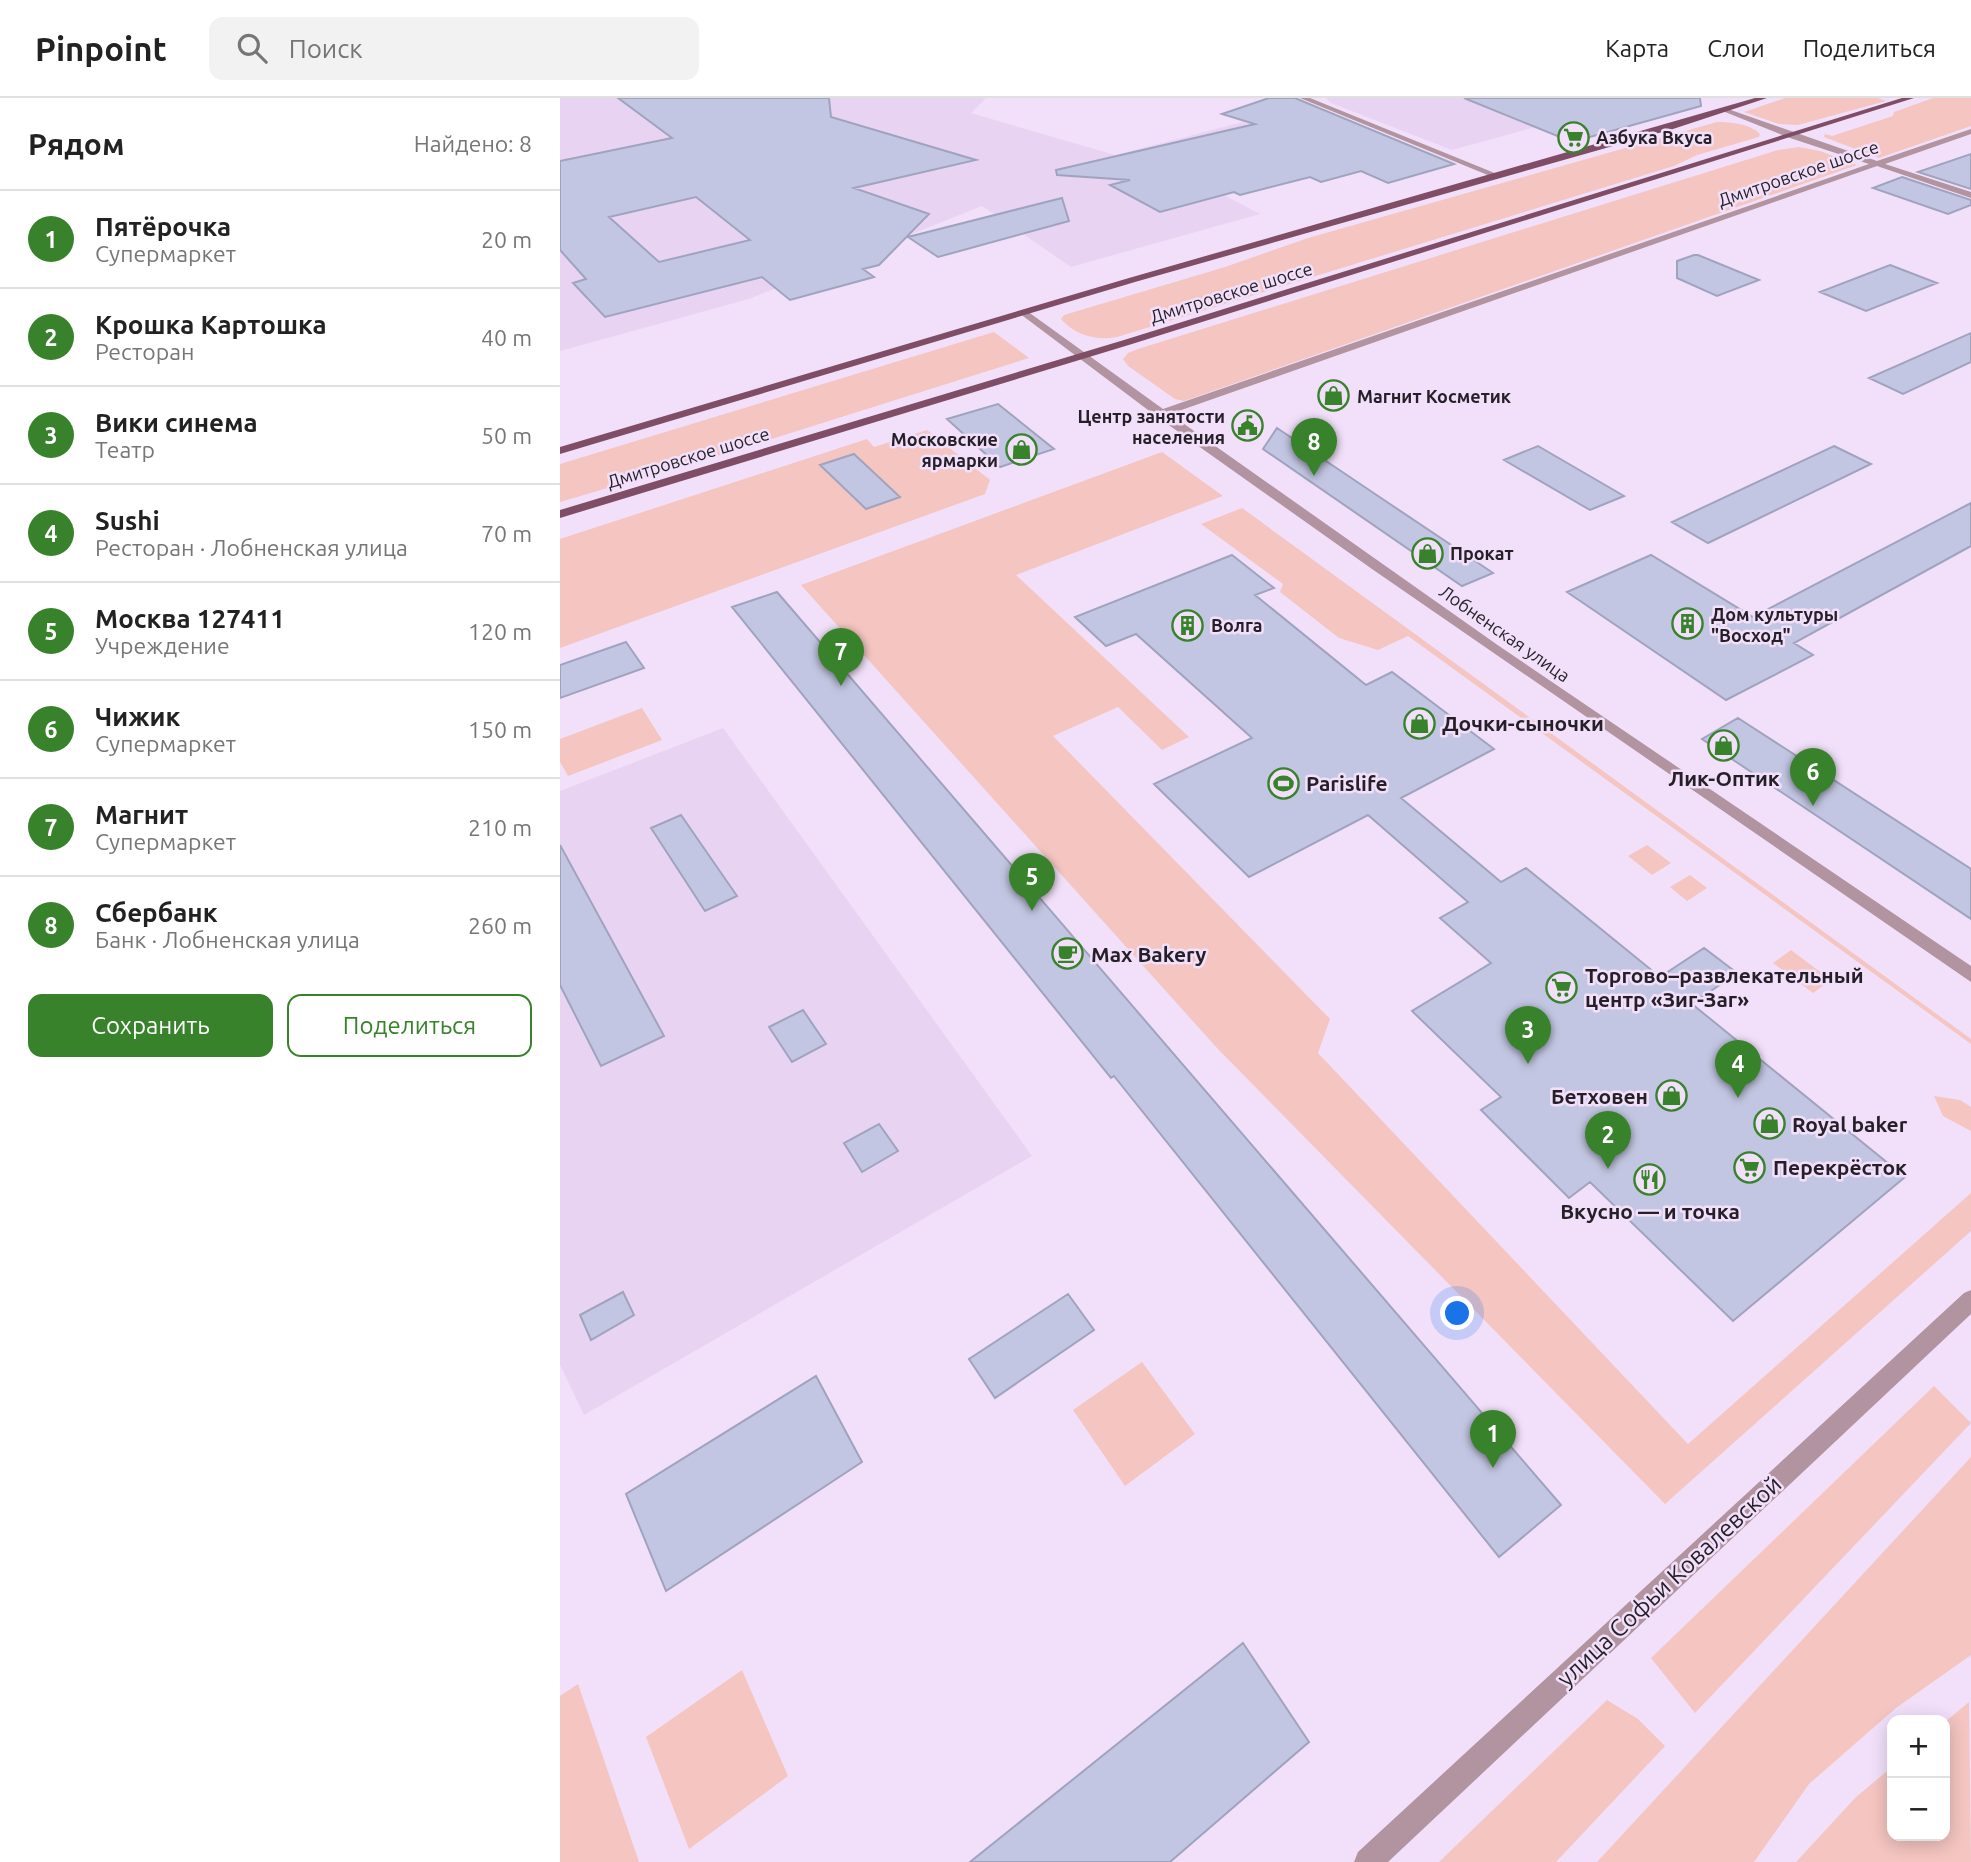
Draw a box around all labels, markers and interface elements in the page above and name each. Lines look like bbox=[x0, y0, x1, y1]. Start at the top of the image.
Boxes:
search box bbox=[209, 17, 699, 80]
icon: search bbox=[233, 29, 271, 67]
text: Pinpoint bbox=[35, 30, 167, 67]
text: Поиск bbox=[289, 34, 363, 63]
text: Карта bbox=[1605, 35, 1669, 62]
text: Слои bbox=[1707, 35, 1765, 62]
text: Поделиться bbox=[1803, 35, 1936, 62]
supermarket icon: Азбука Вкуса bbox=[1556, 120, 1590, 154]
text: Рядом bbox=[28, 127, 124, 161]
place label: Азбука Вкуса bbox=[1596, 127, 1713, 147]
text: Найдено: 8 bbox=[414, 131, 532, 156]
street label: Дмитровское шоссе bbox=[1715, 136, 1881, 210]
text: Пятёрочка bbox=[95, 212, 231, 241]
text: 1 bbox=[45, 227, 57, 252]
text: 20 m bbox=[481, 227, 532, 252]
text: Супермаркет bbox=[95, 241, 236, 266]
street label: Дмитровское шоссе bbox=[1147, 258, 1315, 326]
text: Крошка Картошка bbox=[95, 310, 327, 339]
text: 2 bbox=[45, 325, 57, 350]
text: 40 m bbox=[481, 325, 532, 350]
text: Ресторан bbox=[95, 339, 194, 364]
shop icon: Магнит Косметик bbox=[1317, 379, 1351, 413]
place label: Магнит Косметик bbox=[1357, 386, 1512, 406]
place label: Центр занятости населения bbox=[1078, 406, 1225, 447]
text: Вики синема bbox=[95, 408, 258, 437]
public building icon: Центр занятости населения bbox=[1231, 409, 1265, 443]
pin: 8 bbox=[1291, 418, 1337, 476]
text: 3 bbox=[45, 423, 57, 448]
text: 50 m bbox=[481, 423, 532, 448]
street label: Дмитровское шоссе bbox=[604, 423, 772, 491]
place label: Московские ярмарки bbox=[891, 429, 998, 470]
shop icon: Московские ярмарки bbox=[1004, 432, 1038, 466]
text: Театр bbox=[95, 437, 155, 462]
text: Sushi bbox=[95, 506, 160, 535]
text: 4 bbox=[45, 521, 57, 546]
text: 70 m bbox=[481, 521, 532, 546]
text: Ресторан · Лобненская улица bbox=[95, 535, 408, 560]
shop icon: Прокат bbox=[1410, 536, 1444, 570]
place label: Прокат bbox=[1450, 543, 1514, 563]
street label: Лобненская улица bbox=[1436, 581, 1574, 685]
text: Москва 127411 bbox=[95, 604, 285, 633]
place label: Дом культуры "Восход" bbox=[1711, 604, 1838, 645]
building icon: Дом культуры "Восход" bbox=[1671, 607, 1705, 641]
building icon: Волга bbox=[1171, 608, 1205, 642]
place label: Волга bbox=[1211, 615, 1263, 635]
text: 5 bbox=[45, 619, 57, 644]
text: 120 m bbox=[468, 619, 532, 644]
pin: 7 bbox=[818, 628, 864, 686]
text: Учреждение bbox=[95, 633, 230, 658]
text: Чижик bbox=[95, 702, 180, 731]
shop icon: Дочки-сыночки bbox=[1402, 706, 1436, 740]
place label: Дочки-сыночки bbox=[1442, 711, 1604, 735]
text: 6 bbox=[45, 717, 57, 742]
text: 150 m bbox=[468, 717, 532, 742]
shop icon: Лик-Оптик bbox=[1707, 729, 1741, 763]
text: Супермаркет bbox=[95, 731, 236, 756]
pin: 6 bbox=[1790, 748, 1836, 806]
sports icon: Parislife bbox=[1266, 766, 1300, 800]
place label: Лик-Оптик bbox=[1668, 766, 1780, 790]
place label: Parislife bbox=[1306, 771, 1388, 795]
text: Магнит bbox=[95, 800, 188, 829]
text: 7 bbox=[45, 815, 57, 840]
text: 210 m bbox=[468, 815, 532, 840]
text: Супермаркет bbox=[95, 829, 236, 854]
pin: 5 bbox=[1009, 853, 1055, 911]
text: Сбербанк bbox=[95, 898, 217, 927]
text: 8 bbox=[45, 913, 57, 938]
text: 260 m bbox=[468, 913, 532, 938]
text: Банк · Лобненская улица bbox=[95, 927, 360, 952]
cafe icon: Max Bakery bbox=[1051, 937, 1085, 971]
place label: Max Bakery bbox=[1091, 942, 1206, 966]
place label: Торгово–развлекательный центр «Зиг-Заг» bbox=[1585, 963, 1864, 1011]
supermarket icon: Торгово–развлекательный центр «Зиг-Заг» bbox=[1545, 970, 1579, 1004]
button: Сохранить bbox=[28, 994, 273, 1057]
button: Поделиться bbox=[287, 994, 532, 1057]
pin: 3 bbox=[1505, 1006, 1551, 1064]
pin: 4 bbox=[1715, 1040, 1761, 1098]
shop icon: Бетховен bbox=[1654, 1079, 1688, 1113]
place label: Бетховен bbox=[1551, 1084, 1648, 1108]
shop icon: Royal baker bbox=[1752, 1107, 1786, 1141]
pin: 2 bbox=[1585, 1111, 1631, 1169]
place label: Royal baker bbox=[1792, 1112, 1908, 1136]
supermarket icon: Перекрёсток bbox=[1733, 1150, 1767, 1184]
place label: Перекрёсток bbox=[1773, 1155, 1907, 1179]
restaurant icon: Вкусно — и точка bbox=[1633, 1162, 1667, 1196]
place label: Вкусно — и точка bbox=[1560, 1199, 1740, 1223]
your location bbox=[1440, 1296, 1474, 1330]
pin: 1 bbox=[1470, 1410, 1516, 1468]
street label: улица Софьи Ковалевской bbox=[1552, 1470, 1786, 1692]
map controls bbox=[1887, 1715, 1950, 1841]
button: + bbox=[1887, 1715, 1950, 1778]
button: − bbox=[1887, 1778, 1950, 1841]

